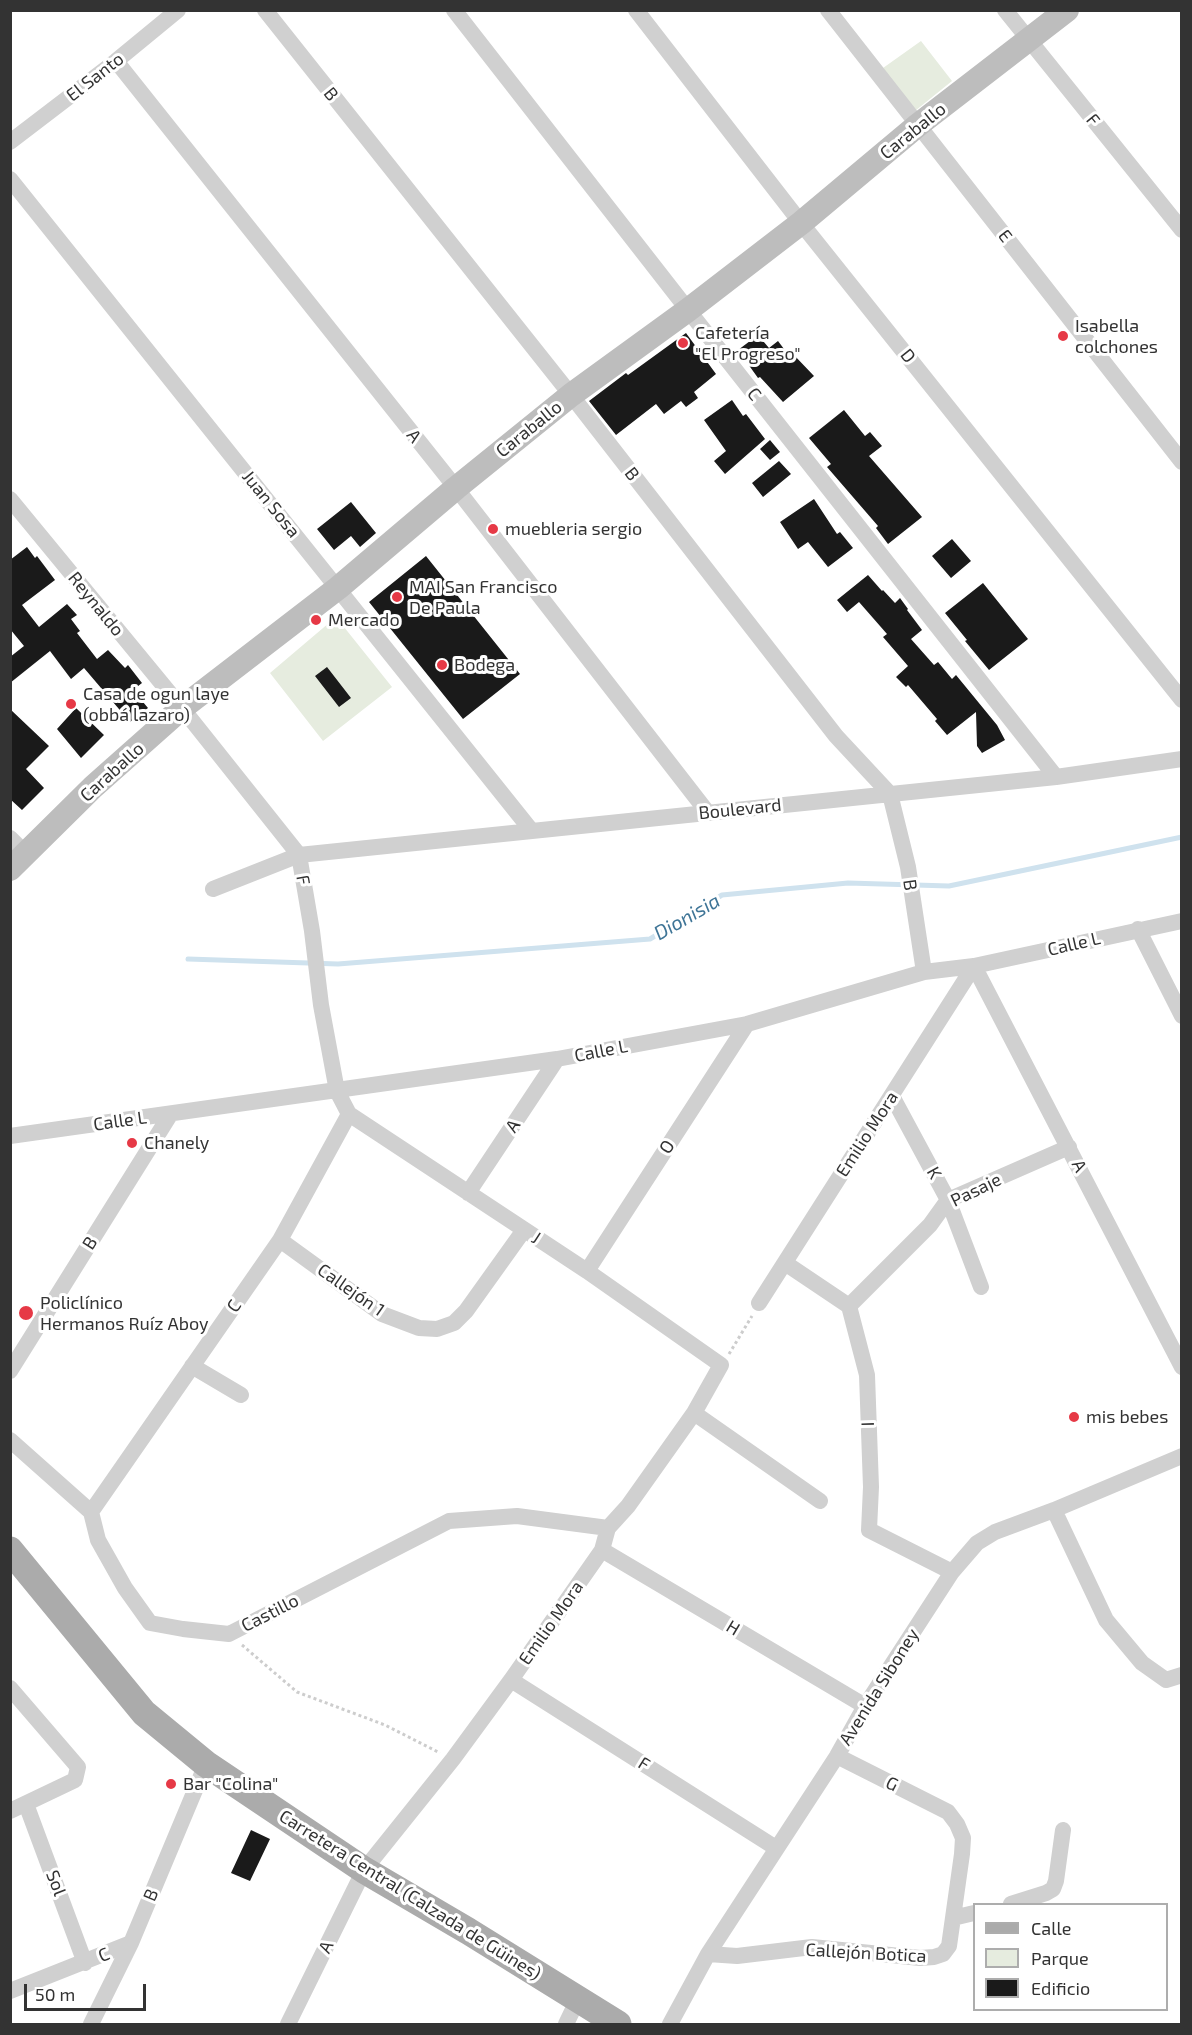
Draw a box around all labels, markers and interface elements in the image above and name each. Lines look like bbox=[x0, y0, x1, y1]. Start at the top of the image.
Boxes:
street label: El Santo bbox=[62, 48, 128, 106]
street label: B bbox=[319, 83, 343, 105]
street label: Caraballo bbox=[876, 98, 950, 164]
street label: F bbox=[1082, 109, 1104, 131]
street label: E bbox=[993, 225, 1017, 247]
place label: Isabella colchones bbox=[1075, 315, 1158, 358]
place label: Cafetería "El Progreso" bbox=[695, 322, 801, 364]
marker: Isabella colchones bbox=[1056, 329, 1070, 343]
marker: Cafetería "El Progreso" bbox=[676, 336, 690, 350]
street label: D bbox=[896, 345, 920, 367]
street label: C bbox=[742, 383, 766, 405]
street label: Caraballo bbox=[492, 396, 566, 462]
street label: A bbox=[402, 425, 426, 447]
street label: B bbox=[620, 463, 644, 485]
street label: Juan Sosa bbox=[237, 466, 305, 542]
place label: muebleria sergio bbox=[505, 518, 642, 540]
marker: muebleria sergio bbox=[486, 522, 500, 536]
street label: Reynaldo bbox=[64, 568, 128, 640]
place label: MAI San Francisco De Paula bbox=[409, 576, 557, 618]
marker: MAI San Francisco De Paula bbox=[390, 590, 404, 604]
place label: Mercado bbox=[328, 609, 400, 631]
marker: Mercado bbox=[309, 613, 323, 627]
place label: Bodega bbox=[454, 654, 515, 676]
marker: Bodega bbox=[435, 658, 449, 672]
place label: Casa de ogun laye (obbá lazaro) bbox=[83, 683, 229, 726]
marker: Casa de ogun laye (obbá lazaro) bbox=[64, 697, 78, 711]
street label: Caraballo bbox=[76, 738, 148, 806]
street label: Boulevard bbox=[697, 794, 783, 824]
street label: F bbox=[292, 873, 314, 887]
street label: B bbox=[899, 878, 921, 892]
water label: Dionisia bbox=[650, 889, 724, 945]
street label: Calle L bbox=[1045, 927, 1103, 961]
street label: Calle L bbox=[573, 1035, 629, 1067]
street label: Emilio Mora bbox=[831, 1087, 903, 1181]
street label: Calle L bbox=[92, 1107, 148, 1135]
street label: A bbox=[501, 1115, 525, 1137]
place label: Chanely bbox=[144, 1132, 209, 1154]
marker: Chanely bbox=[125, 1136, 139, 1150]
street label: O bbox=[655, 1136, 679, 1158]
street label: A bbox=[1067, 1156, 1091, 1176]
street label: K bbox=[922, 1163, 946, 1183]
street label: Pasaje bbox=[947, 1169, 1005, 1211]
street label: J bbox=[528, 1227, 544, 1249]
street label: B bbox=[78, 1233, 102, 1253]
street label: Callejón 1 bbox=[313, 1259, 389, 1321]
place label: Policlínico Hermanos Ruíz Aboy bbox=[40, 1292, 209, 1334]
street label: C bbox=[222, 1296, 246, 1316]
marker: Policlínico Hermanos Ruíz Aboy bbox=[17, 1304, 35, 1322]
place label: mis bebes bbox=[1086, 1406, 1168, 1428]
marker: mis bebes bbox=[1067, 1410, 1081, 1424]
street label: I bbox=[857, 1421, 879, 1427]
street label: Emilio Mora bbox=[514, 1577, 588, 1669]
street label: Castillo bbox=[238, 1589, 302, 1637]
street label: H bbox=[722, 1616, 744, 1640]
street label: Avenida Siboney bbox=[834, 1625, 924, 1749]
street label: F bbox=[634, 1752, 654, 1776]
street label: G bbox=[882, 1772, 902, 1796]
place label: Bar "Colina" bbox=[183, 1773, 278, 1795]
marker: Bar "Colina" bbox=[164, 1777, 178, 1791]
street label: Carretera Central (Calzada de Güines) bbox=[275, 1805, 545, 1985]
street label: Sol bbox=[41, 1867, 71, 1899]
street label: B bbox=[139, 1886, 163, 1904]
legend bbox=[973, 1903, 1168, 2011]
text: Calle bbox=[1031, 1917, 1072, 1939]
street label: A bbox=[314, 1937, 338, 1957]
street label: Callejón Botica bbox=[805, 1939, 927, 1967]
street label: C bbox=[95, 1943, 113, 1967]
text: Parque bbox=[1031, 1947, 1089, 1969]
scale bar bbox=[27, 1972, 148, 2010]
text: Edificio bbox=[1031, 1977, 1090, 1999]
text: 50 m bbox=[35, 1983, 75, 2005]

